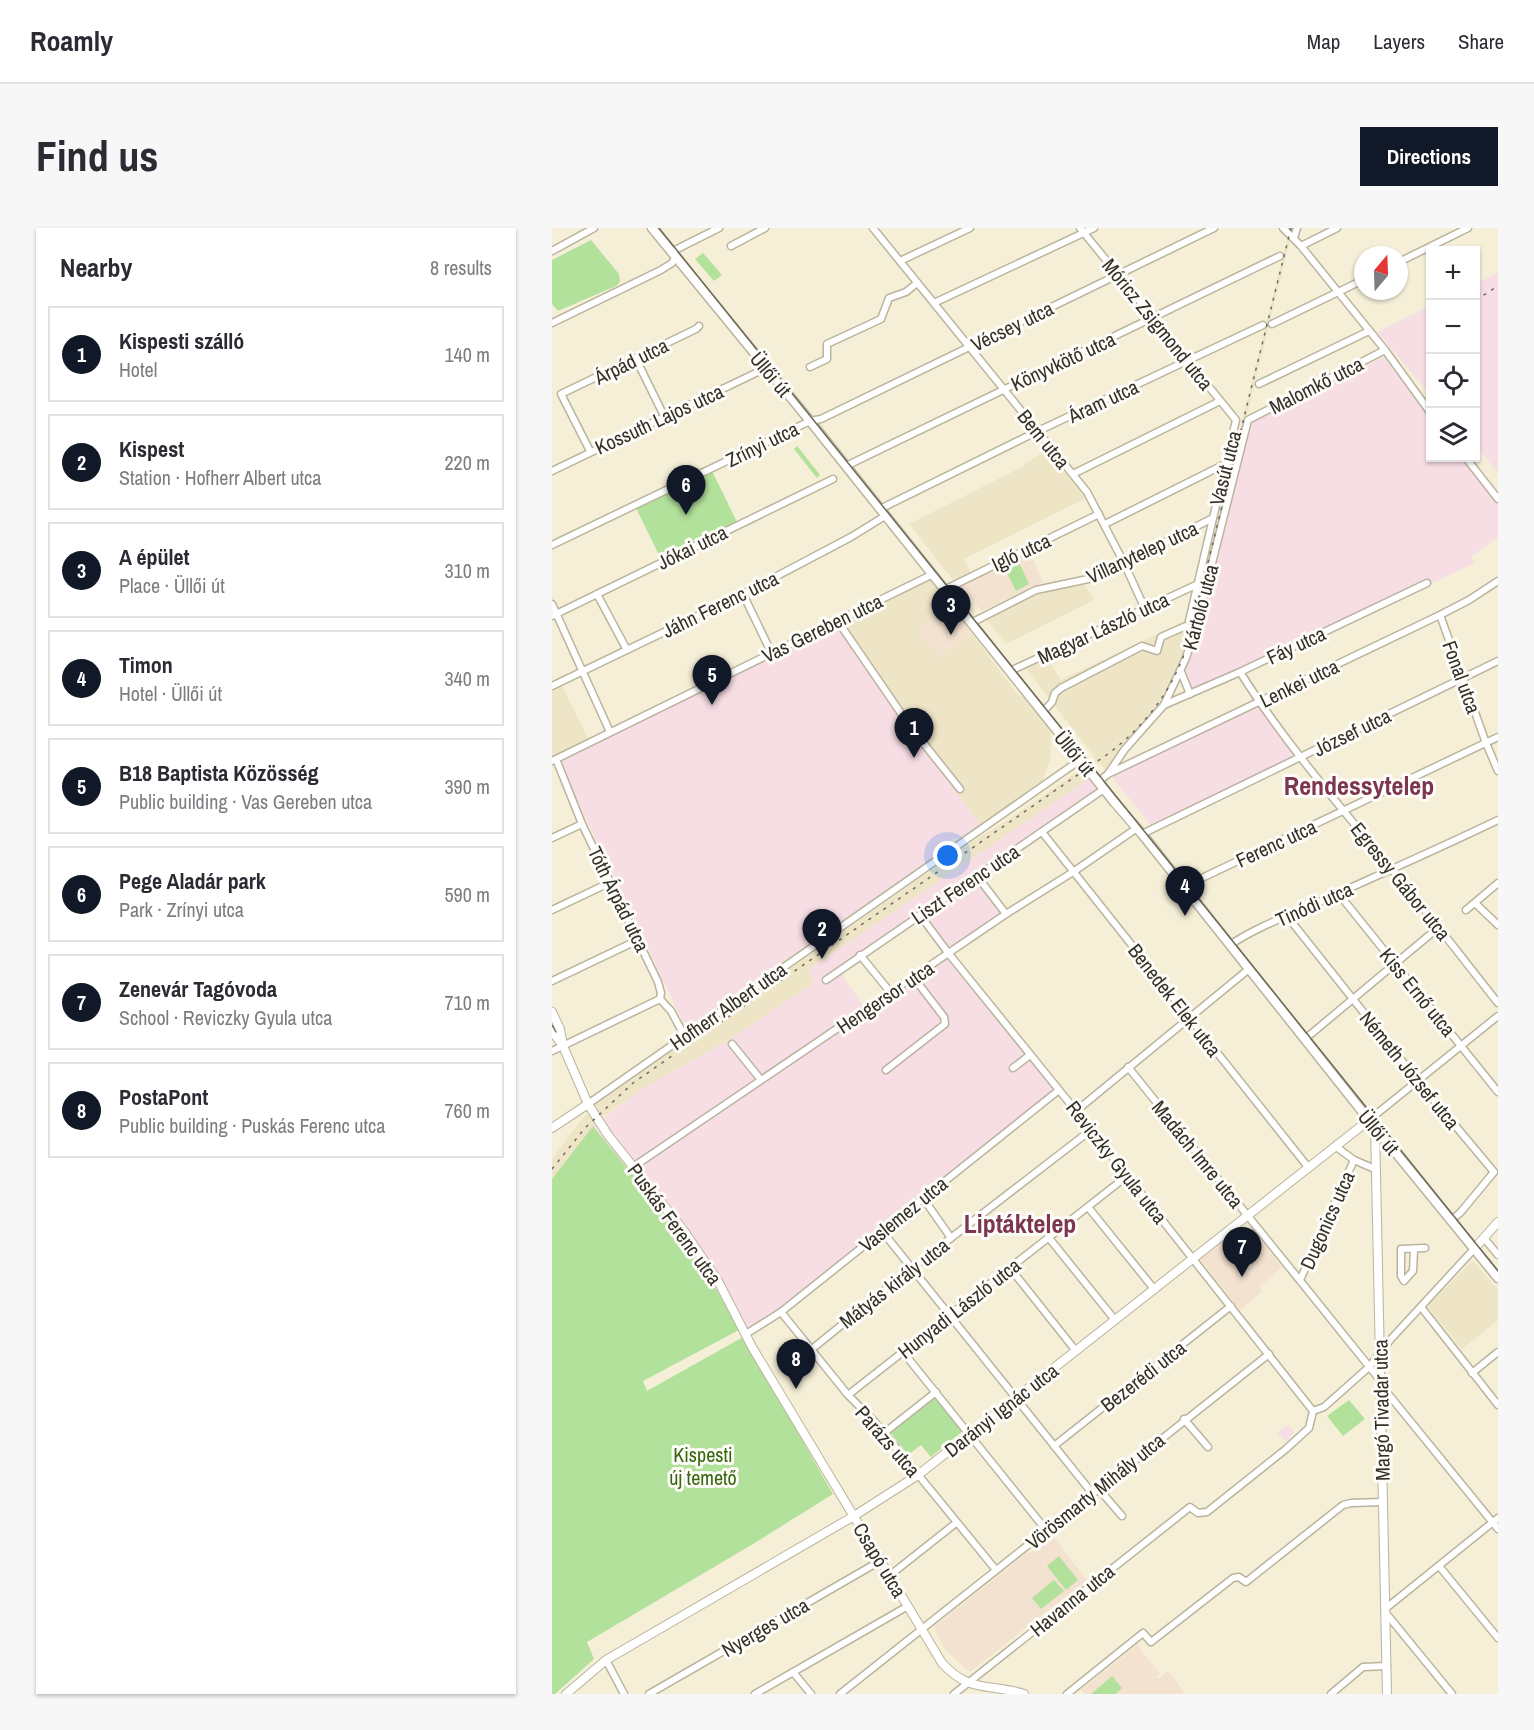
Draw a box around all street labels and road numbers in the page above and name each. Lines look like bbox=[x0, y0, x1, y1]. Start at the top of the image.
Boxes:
street label: Móricz Zsigmond utca bbox=[1096, 252, 1220, 396]
street label: Vécsey utca bbox=[966, 294, 1058, 358]
street label: Könyvkötő utca bbox=[1006, 325, 1120, 397]
street label: Árpád utca bbox=[589, 331, 673, 391]
street label: Üllői út bbox=[744, 346, 798, 403]
street label: Malomkő utca bbox=[1264, 350, 1368, 420]
street label: Áram utca bbox=[1063, 373, 1143, 429]
street label: Kossuth Lajos utca bbox=[590, 377, 728, 461]
street label: Bem utca bbox=[1012, 404, 1076, 474]
street label: Zrínyi utca bbox=[721, 415, 803, 473]
street label: Vasút utca bbox=[1203, 428, 1247, 508]
street label: Villanytelep utca bbox=[1082, 514, 1202, 590]
street label: Jókai utca bbox=[652, 518, 732, 576]
street label: Igló utca bbox=[987, 527, 1055, 577]
street label: Kártoló utca bbox=[1176, 561, 1224, 653]
street label: Jáhn Ferenc utca bbox=[657, 564, 783, 644]
street label: Magyar László utca bbox=[1033, 586, 1173, 670]
street label: Vas Gereben utca bbox=[757, 587, 887, 669]
street label: Fáy utca bbox=[1262, 620, 1330, 670]
street label: Fonal utca bbox=[1436, 637, 1488, 717]
street label: Lenkei utca bbox=[1255, 652, 1343, 714]
street label: József utca bbox=[1309, 702, 1395, 762]
street label: Üllői út bbox=[1048, 725, 1102, 782]
street label: Ferenc utca bbox=[1231, 813, 1321, 873]
street label: Egressy Gábor utca bbox=[1345, 816, 1457, 946]
street label: Liszt Ferenc utca bbox=[906, 838, 1024, 930]
street label: Tóth Árpád utca bbox=[582, 842, 656, 956]
street label: Tinódi utca bbox=[1271, 875, 1357, 933]
street label: Benedek Elek utca bbox=[1122, 938, 1228, 1062]
street label: Kiss Ernő utca bbox=[1374, 942, 1462, 1042]
street label: Hengersor utca bbox=[831, 954, 939, 1040]
street label: Hofherr Albert utca bbox=[664, 956, 792, 1056]
street label: Németh József utca bbox=[1354, 1005, 1466, 1135]
street label: Madách Imre utca bbox=[1146, 1094, 1250, 1214]
street label: Reviczky Gyula utca bbox=[1060, 1095, 1174, 1229]
street label: Üllői út bbox=[1352, 1104, 1406, 1161]
street label: Puskás Ferenc utca bbox=[622, 1158, 728, 1290]
street label: Dugonics utca bbox=[1293, 1167, 1361, 1273]
street label: Vaslemez utca bbox=[853, 1170, 953, 1258]
street label: Mátyás király utca bbox=[834, 1232, 954, 1334]
street label: Hunyadi László utca bbox=[892, 1252, 1026, 1364]
street label: Bezerédi utca bbox=[1095, 1334, 1191, 1418]
street label: Margó Tivadar utca bbox=[1366, 1339, 1396, 1481]
street label: Darányi Ignác utca bbox=[938, 1357, 1064, 1463]
street label: Parázs utca bbox=[849, 1399, 927, 1483]
street label: Vörösmarty Mihály utca bbox=[1020, 1427, 1170, 1555]
street label: Csapó utca bbox=[847, 1517, 913, 1603]
street label: Havanna utca bbox=[1024, 1558, 1120, 1642]
street label: Nyerges utca bbox=[716, 1591, 814, 1663]

